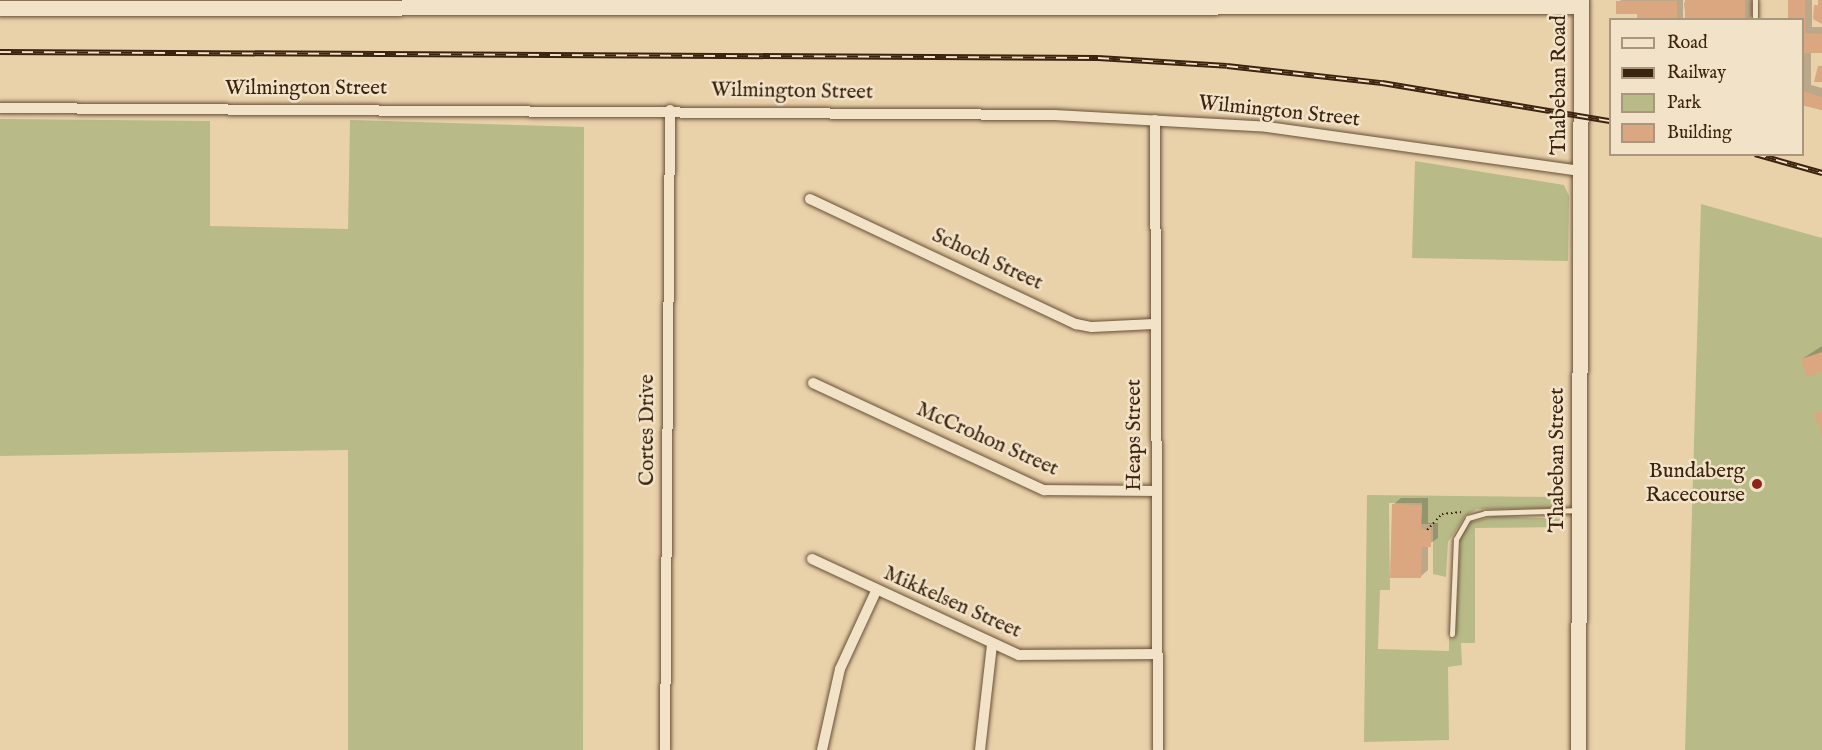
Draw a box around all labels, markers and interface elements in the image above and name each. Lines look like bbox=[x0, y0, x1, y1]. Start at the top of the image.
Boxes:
street label: Thabeban Road bbox=[1547, 15, 1573, 155]
legend bbox=[1609, 18, 1804, 156]
text: Road bbox=[1667, 32, 1708, 55]
text: Railway bbox=[1667, 62, 1726, 85]
street label: Wilmington Street bbox=[225, 76, 387, 102]
street label: Wilmington Street bbox=[711, 78, 873, 106]
street label: Wilmington Street bbox=[1197, 91, 1361, 133]
text: Park bbox=[1667, 92, 1701, 115]
text: Building bbox=[1667, 122, 1732, 145]
street label: Schoch Street bbox=[928, 223, 1046, 297]
street label: Cortes Drive bbox=[635, 374, 661, 486]
street label: Heaps Street bbox=[1122, 379, 1148, 491]
street label: Thabeban Street bbox=[1545, 388, 1571, 532]
street label: McCrohon Street bbox=[912, 397, 1062, 483]
place label: Bundaberg Racecourse bbox=[1646, 459, 1745, 509]
marker: Bundaberg Racecourse bbox=[1750, 477, 1764, 491]
street label: Mikkelsen Street bbox=[879, 561, 1025, 645]

